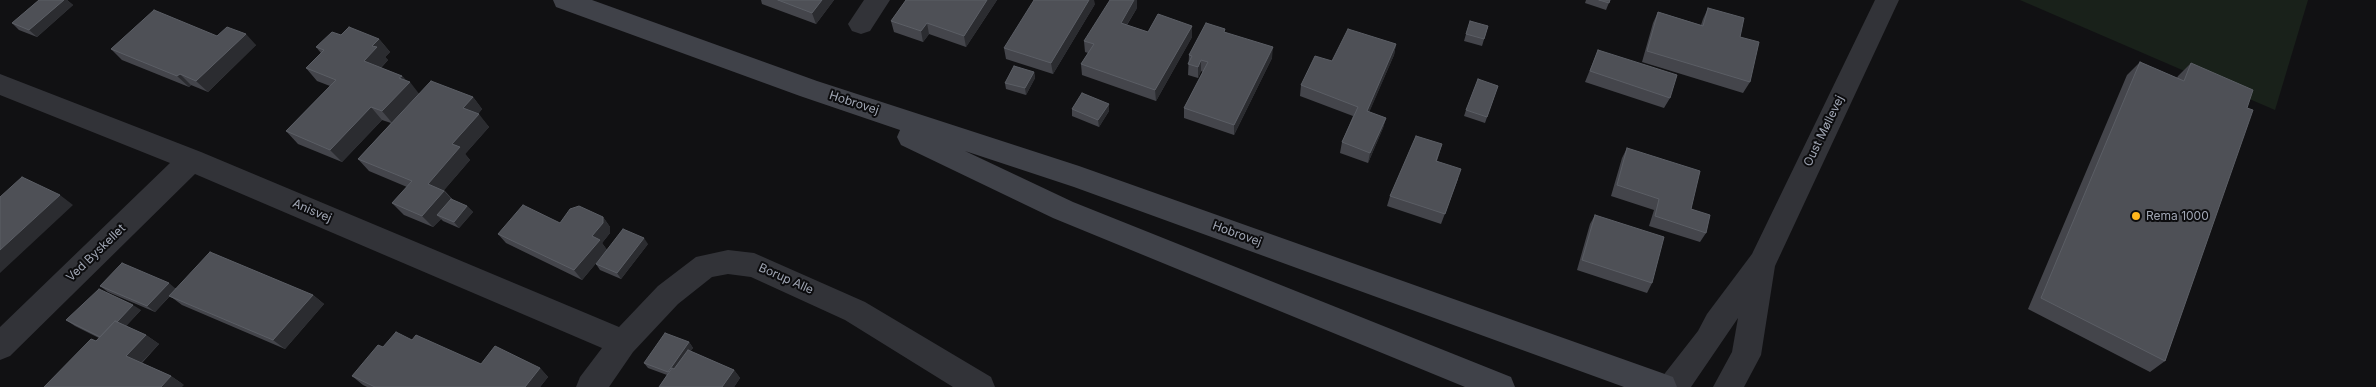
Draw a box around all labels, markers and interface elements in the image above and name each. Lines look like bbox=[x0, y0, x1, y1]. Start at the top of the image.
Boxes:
street label: Hobrovej bbox=[827, 88, 881, 118]
street label: Oust Møllevej bbox=[1801, 93, 1847, 169]
street label: Anisvej bbox=[290, 196, 334, 226]
place label: Rema 1000 bbox=[2146, 209, 2209, 223]
marker: Rema 1000 bbox=[2130, 210, 2142, 222]
street label: Hobrovej bbox=[1211, 218, 1263, 250]
street label: Ved Byskellet bbox=[64, 221, 128, 285]
street label: Borup Alle bbox=[756, 261, 816, 297]

